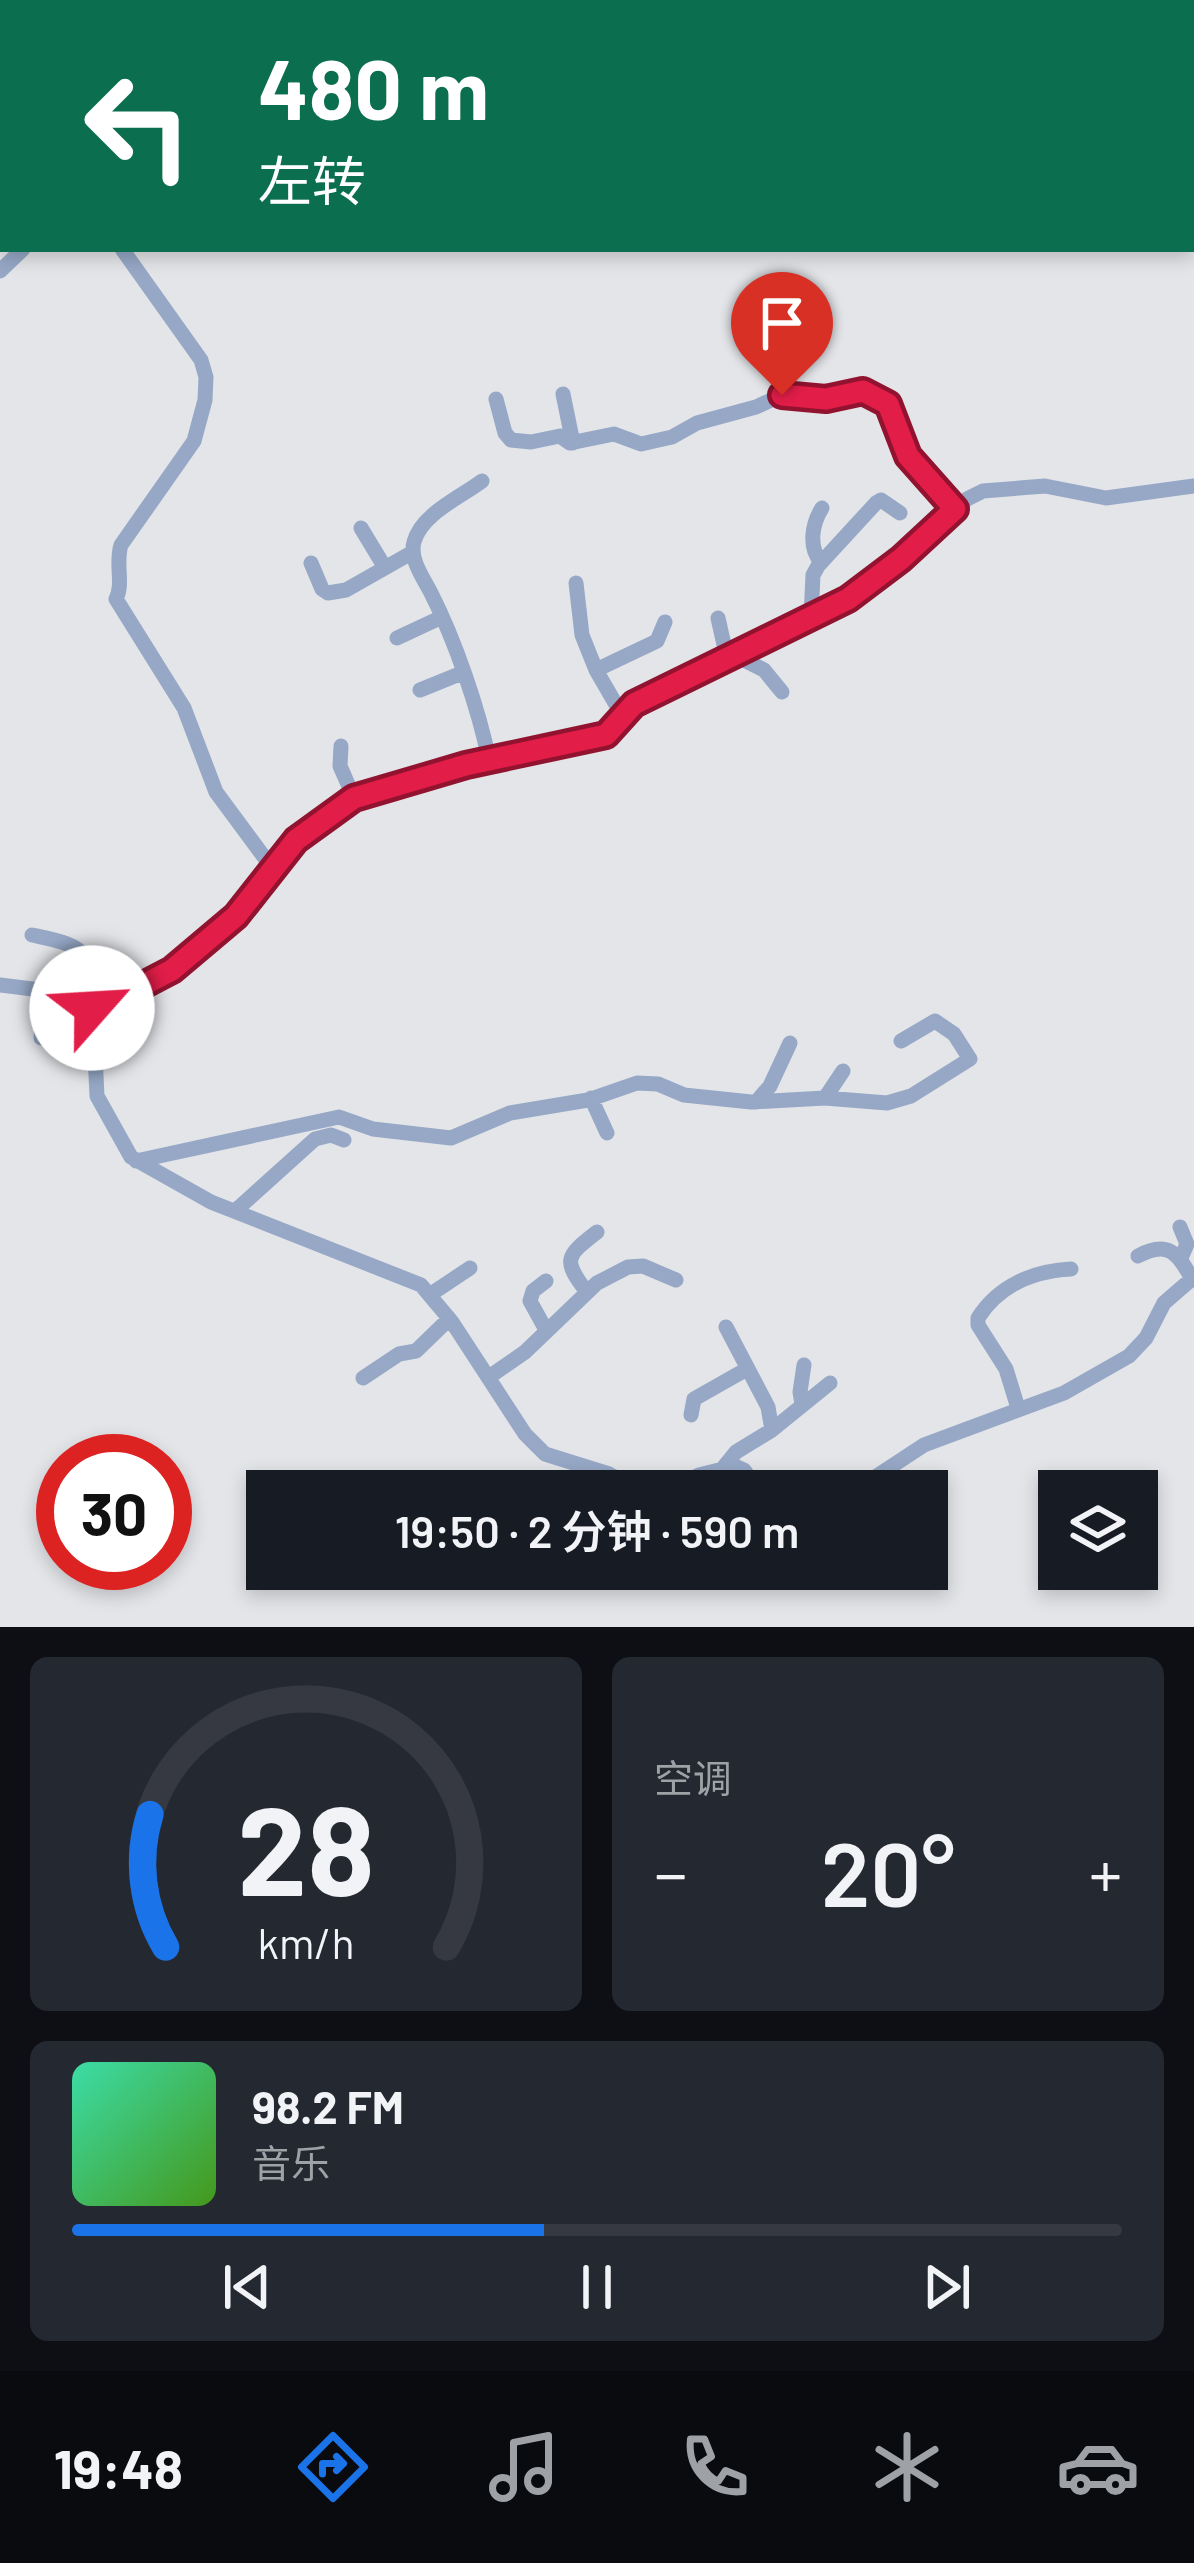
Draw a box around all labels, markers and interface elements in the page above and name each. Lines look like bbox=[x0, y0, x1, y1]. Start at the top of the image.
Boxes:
text: 480 m bbox=[258, 36, 489, 137]
icon: left bbox=[60, 48, 216, 204]
text: 左转 bbox=[258, 147, 366, 212]
pin bbox=[731, 272, 833, 395]
icon: arrive bbox=[749, 290, 815, 356]
position arrow bbox=[29, 945, 155, 1071]
speed limit sign: 30 bbox=[36, 1434, 192, 1590]
map controls bbox=[1038, 1470, 1158, 1590]
button: layers bbox=[1038, 1470, 1158, 1590]
text: 19:50 · 2 分钟 · 590 m bbox=[395, 1503, 799, 1557]
text: 空调 bbox=[654, 1754, 732, 1801]
text: 28 bbox=[237, 1771, 375, 1921]
text: 20° bbox=[821, 1817, 955, 1925]
text: − bbox=[654, 1832, 687, 1911]
text: + bbox=[1089, 1832, 1122, 1911]
text: km/h bbox=[257, 1916, 355, 1968]
text: 98.2 FM bbox=[252, 2079, 404, 2133]
text: 音乐 bbox=[252, 2139, 330, 2186]
icon: previous bbox=[214, 2254, 280, 2320]
icon: pause bbox=[564, 2254, 630, 2320]
icon: next bbox=[914, 2254, 980, 2320]
icon: directions bbox=[291, 2425, 375, 2509]
icon: music bbox=[482, 2425, 566, 2509]
icon: phone bbox=[673, 2425, 757, 2509]
icon: climate bbox=[865, 2425, 949, 2509]
icon: car bbox=[1056, 2425, 1140, 2509]
text: 19:48 bbox=[54, 2435, 183, 2500]

